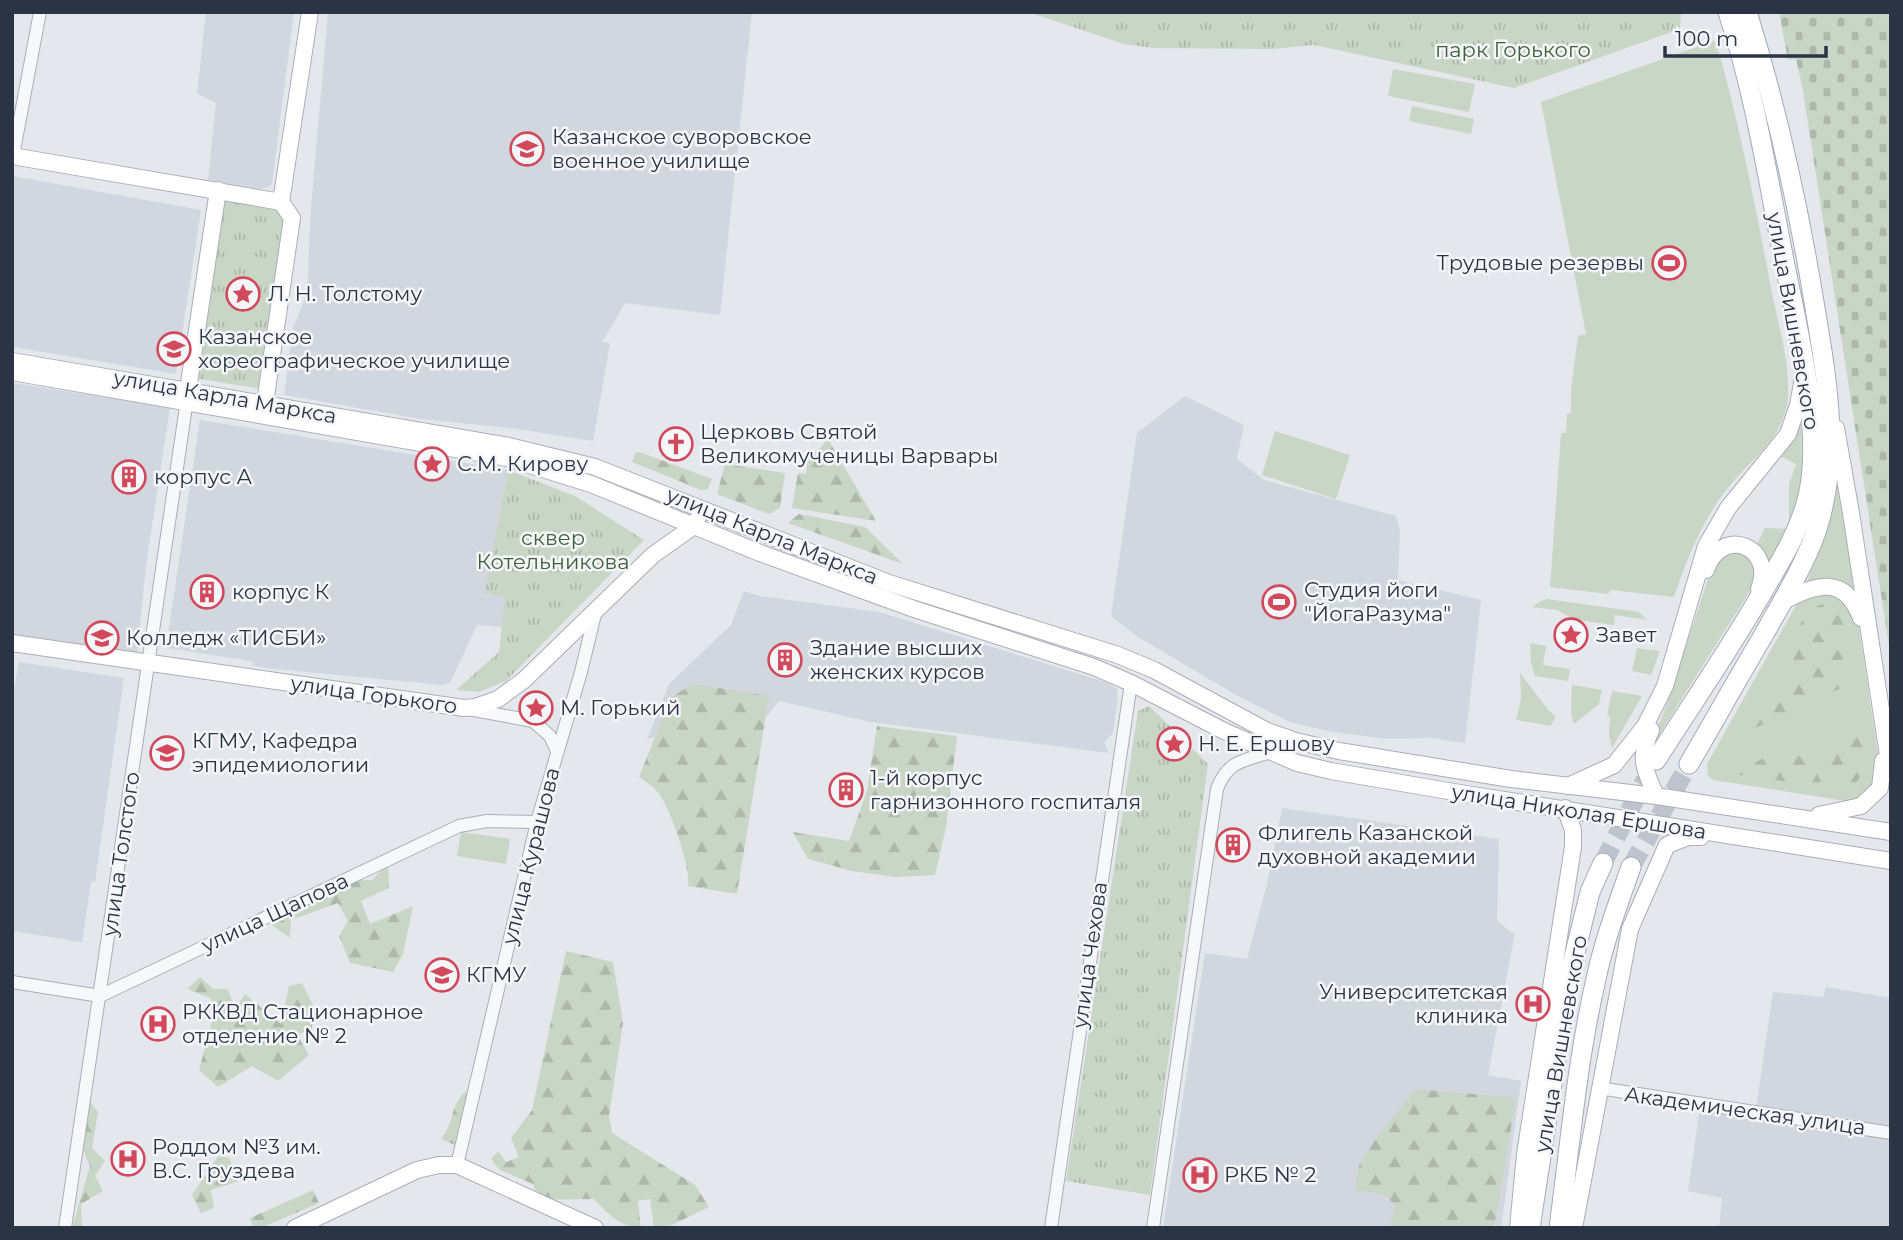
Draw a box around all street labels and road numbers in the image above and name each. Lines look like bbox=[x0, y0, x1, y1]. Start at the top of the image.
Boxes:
street label: улица Вишневского bbox=[1762, 209, 1825, 432]
street label: улица Карла Маркса bbox=[111, 364, 338, 428]
street label: улица Карла Маркса bbox=[662, 481, 882, 589]
street label: улица Горького bbox=[288, 670, 459, 719]
street label: улица Курашова bbox=[496, 765, 565, 948]
street label: улица Толстого bbox=[96, 770, 144, 939]
street label: улица Николая Ершова bbox=[1449, 779, 1708, 844]
street label: улица Щапова bbox=[196, 868, 352, 958]
street label: улица Чехова bbox=[1067, 880, 1112, 1031]
street label: улица Вишневского bbox=[1529, 933, 1592, 1156]
street label: Академическая улица bbox=[1623, 1081, 1867, 1140]

